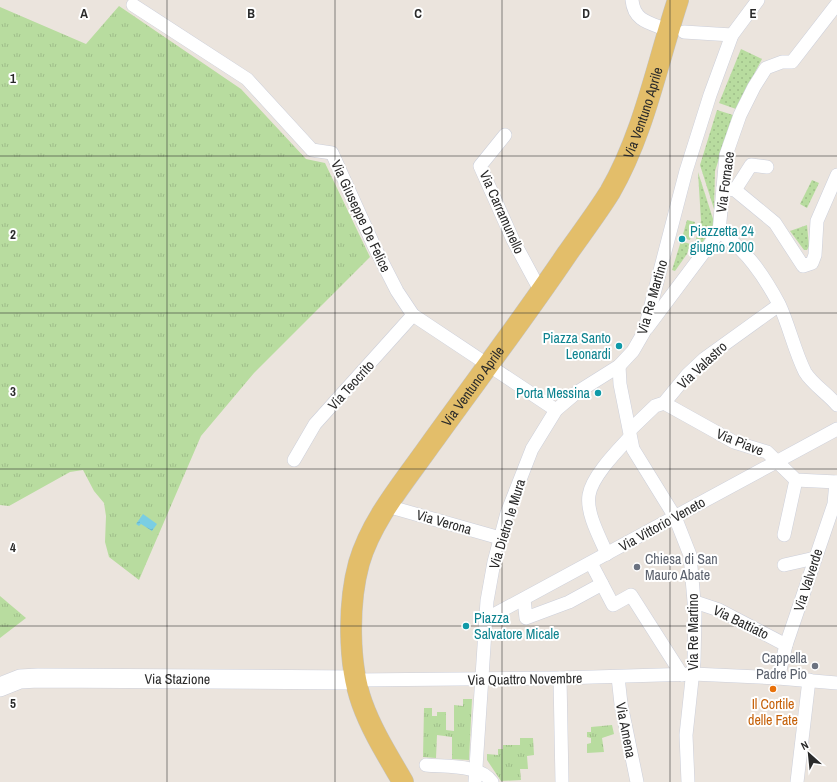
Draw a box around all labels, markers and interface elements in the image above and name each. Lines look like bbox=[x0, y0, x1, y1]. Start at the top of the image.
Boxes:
text: A bbox=[80, 5, 88, 22]
text: B bbox=[247, 5, 255, 22]
text: C bbox=[414, 5, 422, 22]
text: D bbox=[582, 5, 590, 22]
text: E bbox=[749, 5, 757, 22]
street label: Via Ventuno Aprile bbox=[619, 65, 667, 161]
text: 1 bbox=[10, 70, 16, 87]
street label: Via Fornace bbox=[712, 150, 738, 214]
street label: Via Giuseppe De Felice bbox=[327, 157, 395, 275]
street label: Via Carramunello bbox=[476, 168, 528, 256]
place label: Piazzetta 24 giugno 2000 bbox=[690, 222, 754, 256]
text: 2 bbox=[10, 226, 16, 243]
marker: Piazzetta 24 giugno 2000 bbox=[677, 234, 687, 244]
street label: Via Re Martino bbox=[633, 258, 671, 336]
place label: Piazza Santo Leonardi bbox=[543, 329, 611, 363]
street label: Via Valastro bbox=[673, 337, 731, 393]
marker: Piazza Santo Leonardi bbox=[614, 341, 624, 351]
street label: Via Ventuno Aprile bbox=[438, 343, 508, 430]
street label: Via Teocrito bbox=[324, 356, 378, 414]
text: 3 bbox=[10, 383, 16, 400]
place label: Porta Messina bbox=[516, 384, 591, 402]
marker: Porta Messina bbox=[593, 388, 603, 398]
street label: Via Piave bbox=[714, 424, 766, 460]
street label: Via Dietro le Mura bbox=[485, 476, 529, 571]
street label: Via Vittorio Veneto bbox=[616, 493, 708, 555]
street label: Via Verona bbox=[414, 506, 474, 539]
text: 4 bbox=[10, 539, 16, 556]
street label: Via Valverde bbox=[789, 546, 827, 614]
place label: Chiesa di San Mauro Abate bbox=[645, 550, 718, 584]
marker: Chiesa di San Mauro Abate bbox=[632, 562, 642, 572]
street label: Via Re Martino bbox=[684, 593, 702, 671]
street label: Via Battiato bbox=[710, 601, 772, 643]
place label: Piazza Salvatore Micale bbox=[474, 609, 560, 643]
marker: Piazza Salvatore Micale bbox=[461, 621, 471, 631]
place label: Cappella Padre Pio bbox=[756, 649, 808, 683]
marker: Cappella Padre Pio bbox=[810, 661, 820, 671]
street label: Via Quattro Novembre bbox=[468, 669, 582, 689]
street label: Via Stazione bbox=[145, 670, 210, 688]
marker: Il Cortile delle Fate bbox=[768, 684, 778, 694]
text: 5 bbox=[10, 695, 16, 712]
place label: Il Cortile delle Fate bbox=[748, 695, 798, 729]
street label: Via Amena bbox=[612, 701, 640, 760]
north arrow bbox=[789, 734, 829, 774]
text: N bbox=[798, 737, 811, 753]

